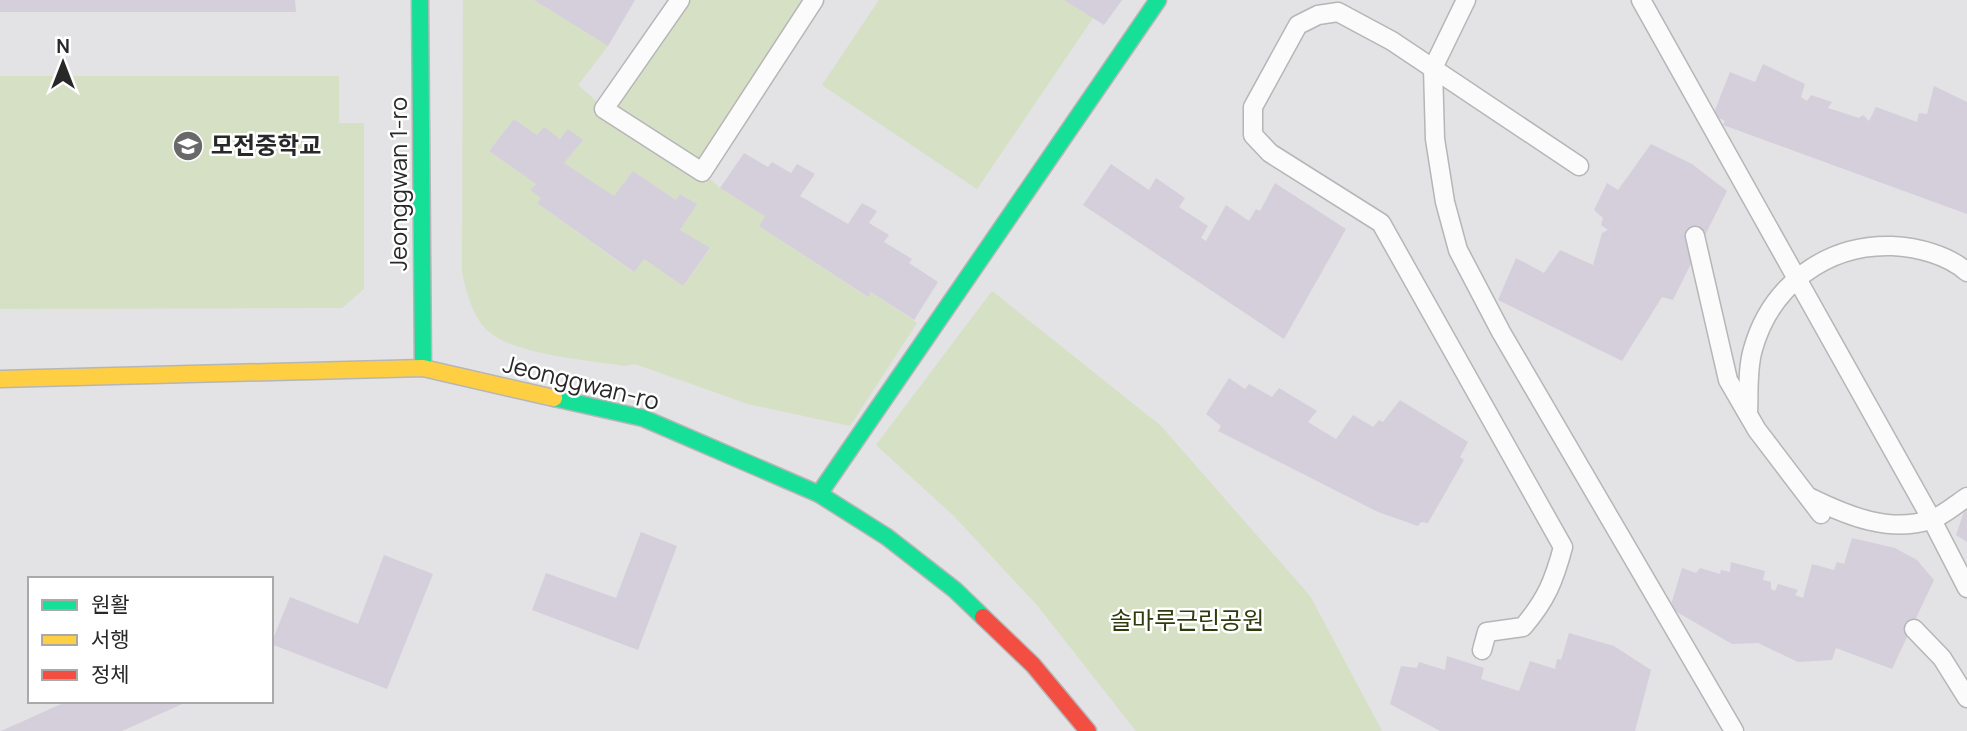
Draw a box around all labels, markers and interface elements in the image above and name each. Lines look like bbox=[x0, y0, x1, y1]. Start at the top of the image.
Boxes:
north arrow bbox=[28, 28, 98, 98]
text: N bbox=[56, 33, 70, 59]
street label: Jeonggwan 1-ro bbox=[381, 97, 414, 271]
place label: 모전중학교 bbox=[211, 128, 321, 161]
school or university icon: 모전중학교 bbox=[171, 129, 205, 163]
street label: Jeonggwan-ro bbox=[500, 346, 663, 417]
legend bbox=[28, 577, 273, 703]
text: 원활 bbox=[91, 590, 130, 618]
park label: 솔마루근린공원 bbox=[1110, 603, 1264, 636]
text: 서행 bbox=[91, 625, 130, 653]
text: 정체 bbox=[91, 660, 130, 688]

